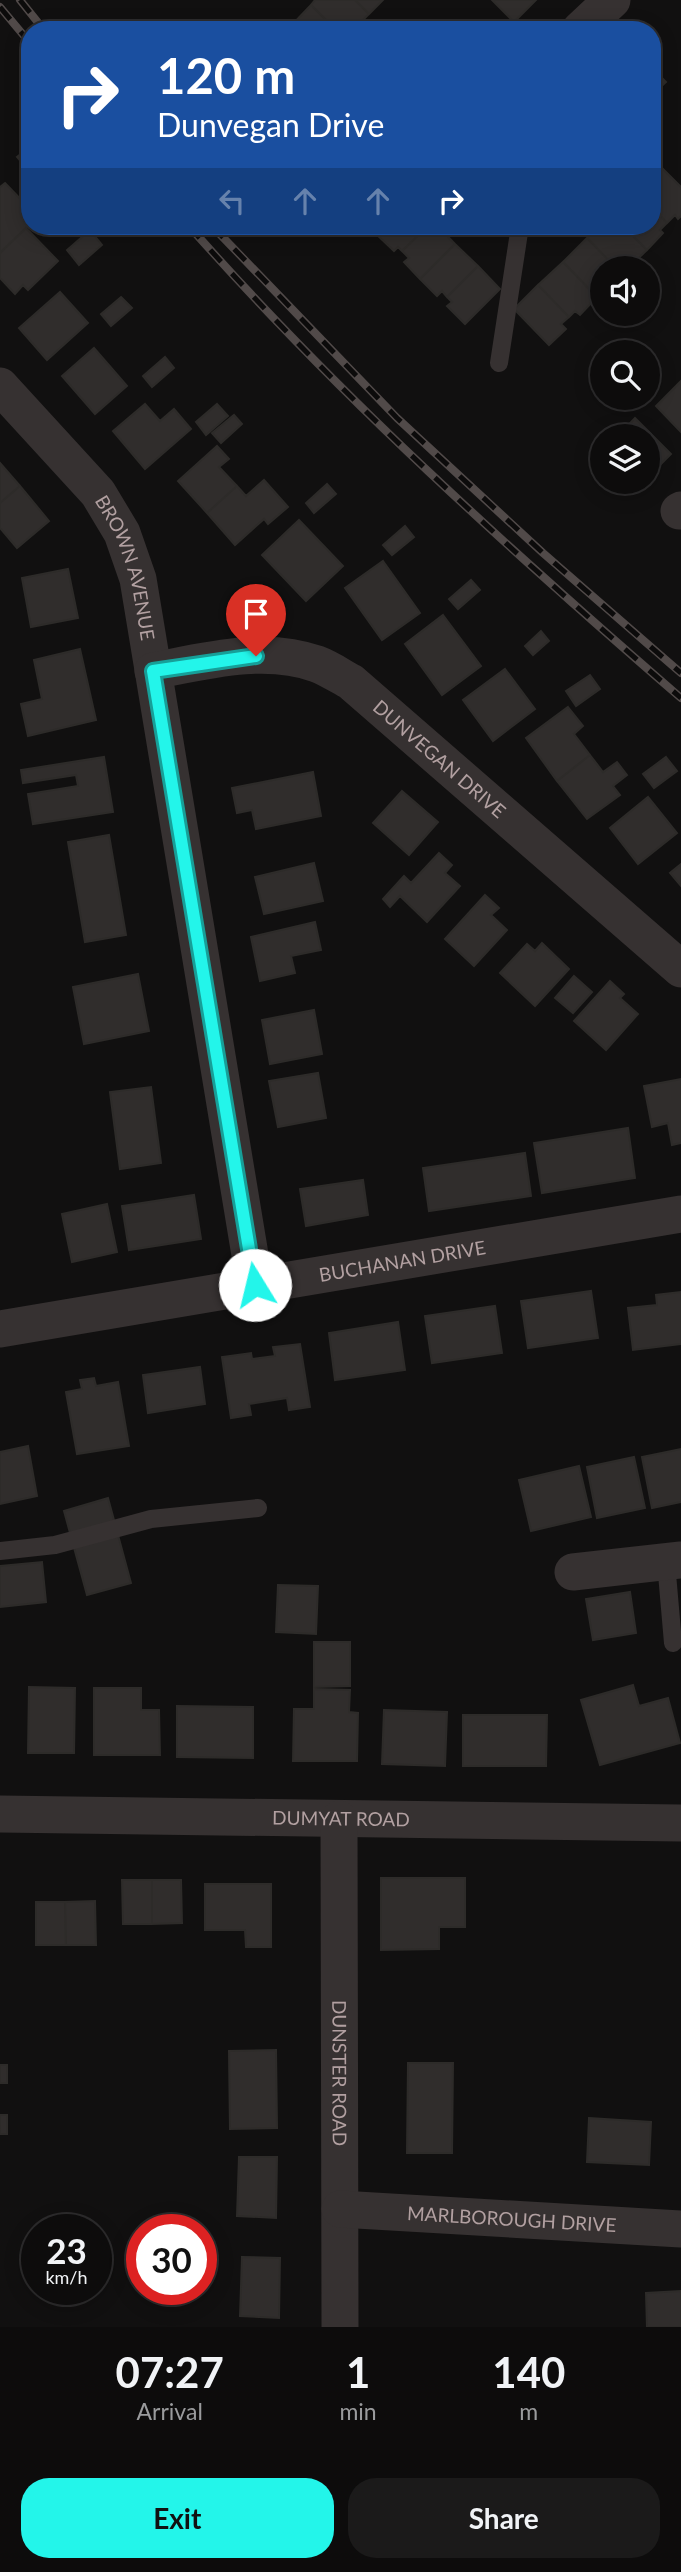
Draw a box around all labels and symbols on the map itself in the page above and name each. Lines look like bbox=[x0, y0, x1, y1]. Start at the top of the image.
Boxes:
street label: BROWN AVENUE bbox=[91, 491, 160, 642]
pin bbox=[226, 584, 286, 656]
street label: DUNVEGAN DRIVE bbox=[369, 695, 511, 822]
street label: BUCHANAN DRIVE bbox=[317, 1235, 487, 1286]
position arrow bbox=[218, 1248, 292, 1322]
street label: DUMYAT ROAD bbox=[272, 1806, 410, 1830]
street label: DUNSTER ROAD bbox=[328, 2000, 352, 2146]
street label: MARLBOROUGH DRIVE bbox=[406, 2201, 617, 2236]
speed limit sign: 30 bbox=[126, 2214, 217, 2305]

